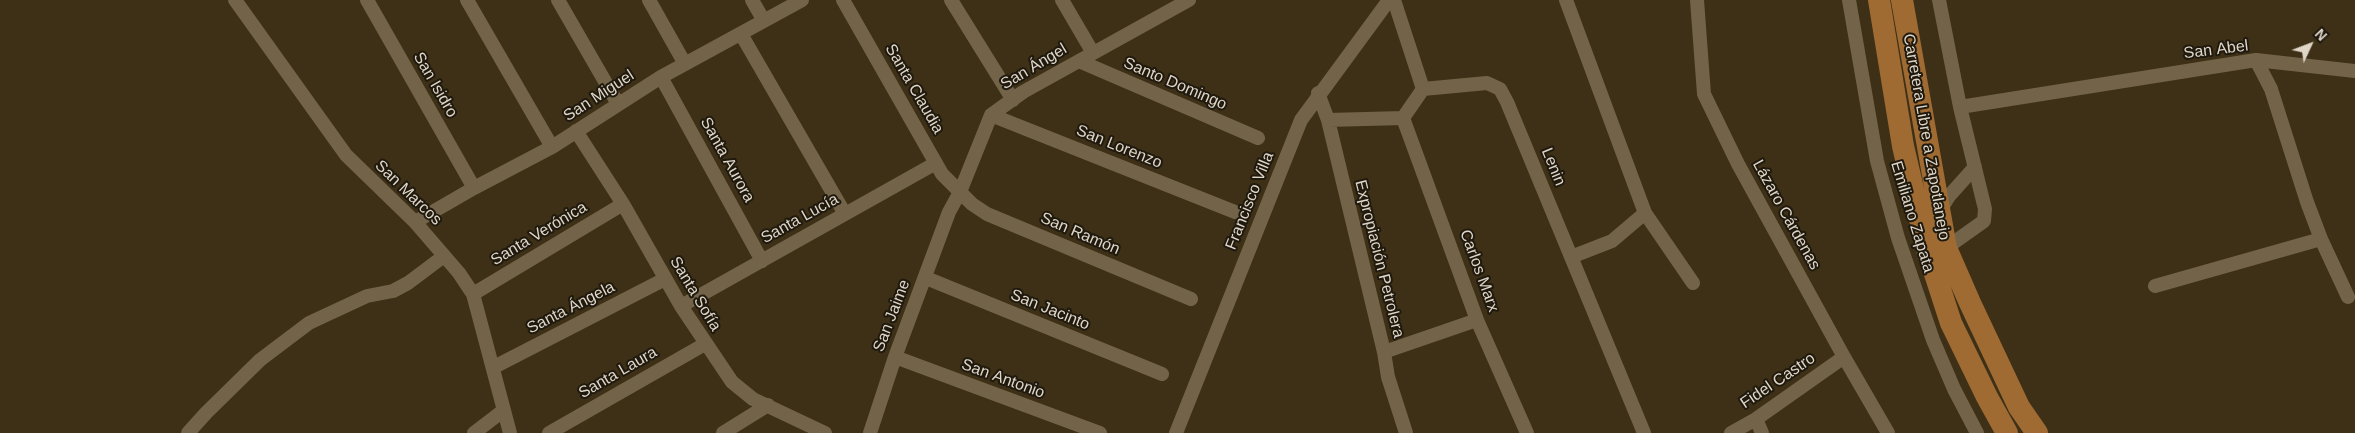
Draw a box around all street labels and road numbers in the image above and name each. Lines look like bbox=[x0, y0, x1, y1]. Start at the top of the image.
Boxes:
street label: Carretera Libre a Zapotlanejo bbox=[1898, 32, 1954, 242]
street label: San Abel bbox=[2183, 37, 2249, 63]
street label: San Ángel bbox=[997, 40, 1071, 94]
street label: Santa Claudia bbox=[881, 41, 947, 137]
street label: San Isidro bbox=[409, 49, 461, 121]
street label: Santo Domingo bbox=[1120, 54, 1230, 114]
street label: San Miguel bbox=[560, 66, 638, 126]
street label: Santa Aurora bbox=[696, 114, 758, 206]
street label: San Lorenzo bbox=[1073, 121, 1165, 173]
street label: Lenin bbox=[1537, 145, 1569, 189]
street label: Francisco Villa bbox=[1222, 149, 1278, 253]
street label: San Marcos bbox=[371, 156, 445, 230]
street label: Lázaro Cárdenas bbox=[1748, 157, 1824, 273]
street label: Emiliano Zapata bbox=[1886, 159, 1938, 275]
street label: Expropiación Petrolera bbox=[1350, 178, 1408, 340]
street label: Santa Lucía bbox=[758, 190, 842, 248]
street label: Santa Verónica bbox=[488, 198, 590, 270]
street label: San Ramón bbox=[1037, 209, 1123, 259]
street label: Carlos Marx bbox=[1455, 227, 1503, 315]
street label: Santa Sofía bbox=[665, 253, 725, 335]
street label: San Jaime bbox=[869, 277, 915, 355]
street label: Santa Ángela bbox=[524, 278, 618, 338]
street label: San Jacinto bbox=[1008, 285, 1092, 335]
street label: Santa Laura bbox=[575, 343, 661, 403]
street label: Fidel Castro bbox=[1737, 349, 1819, 413]
street label: San Antonio bbox=[959, 355, 1047, 403]

